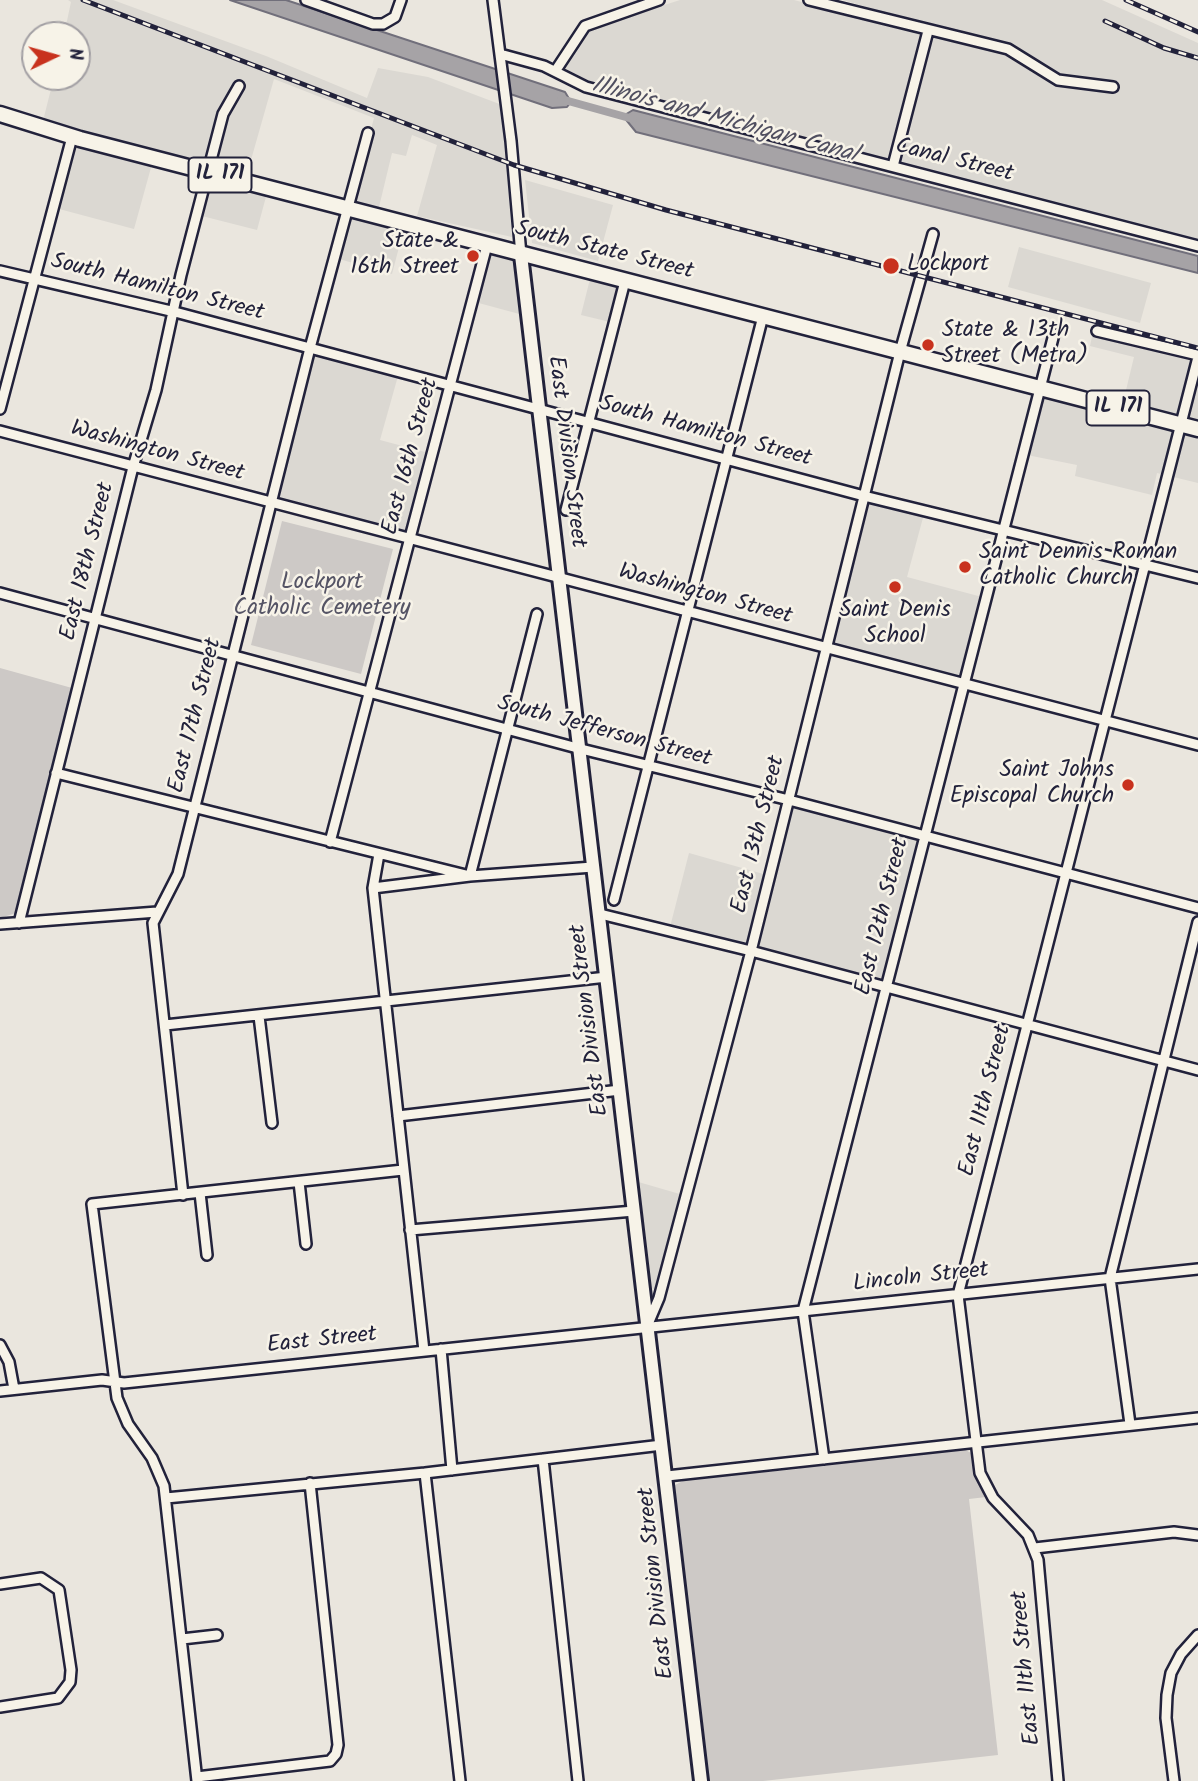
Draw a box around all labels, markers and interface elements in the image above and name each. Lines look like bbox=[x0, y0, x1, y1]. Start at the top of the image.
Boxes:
north arrow bbox=[21, 21, 91, 91]
text: N bbox=[59, 47, 90, 62]
water label: Illinois and Michigan Canal bbox=[588, 73, 860, 171]
street label: Canal Street bbox=[892, 134, 1016, 190]
road number: IL 171 bbox=[188, 158, 252, 192]
street label: South State Street bbox=[512, 216, 696, 288]
place label: State & 16th Street bbox=[350, 229, 459, 283]
marker: State & 16th Street bbox=[465, 248, 481, 264]
street label: South Hamilton Street bbox=[47, 249, 267, 329]
place label: Lockport bbox=[907, 252, 989, 280]
marker: Lockport bbox=[881, 256, 901, 276]
place label: State & 13th Street (Metra) bbox=[942, 318, 1088, 372]
marker: State & 13th Street (Metra) bbox=[920, 337, 936, 353]
street label: East Division Street bbox=[540, 354, 590, 550]
street label: East 16th Street bbox=[378, 376, 446, 538]
road number: IL 171 bbox=[1086, 390, 1150, 426]
street label: South Hamilton Street bbox=[596, 391, 814, 475]
street label: Washington Street bbox=[67, 417, 247, 489]
street label: East 18th Street bbox=[56, 480, 122, 644]
place label: Saint Dennis Roman Catholic Church bbox=[979, 540, 1177, 594]
marker: Saint Dennis Roman Catholic Church bbox=[957, 559, 973, 575]
street label: Washington Street bbox=[615, 560, 795, 632]
park label: Lockport Catholic Cemetery bbox=[233, 570, 411, 624]
marker: Saint Denis School bbox=[887, 579, 903, 595]
place label: Saint Denis School bbox=[839, 598, 951, 652]
street label: East 17th Street bbox=[164, 636, 230, 796]
street label: South Jefferson Street bbox=[494, 691, 714, 775]
street label: East 13th Street bbox=[727, 753, 793, 917]
place label: Saint Johns Episcopal Church bbox=[950, 758, 1114, 812]
marker: Saint Johns Episcopal Church bbox=[1120, 777, 1136, 793]
street label: East 12th Street bbox=[851, 835, 917, 999]
street label: East Division Street bbox=[566, 922, 616, 1118]
street label: East 11th Street bbox=[955, 1022, 1019, 1180]
street label: Lincoln Street bbox=[852, 1258, 990, 1300]
street label: East Street bbox=[266, 1323, 378, 1361]
street label: East Division Street bbox=[634, 1486, 682, 1680]
street label: East 11th Street bbox=[1007, 1589, 1049, 1747]

